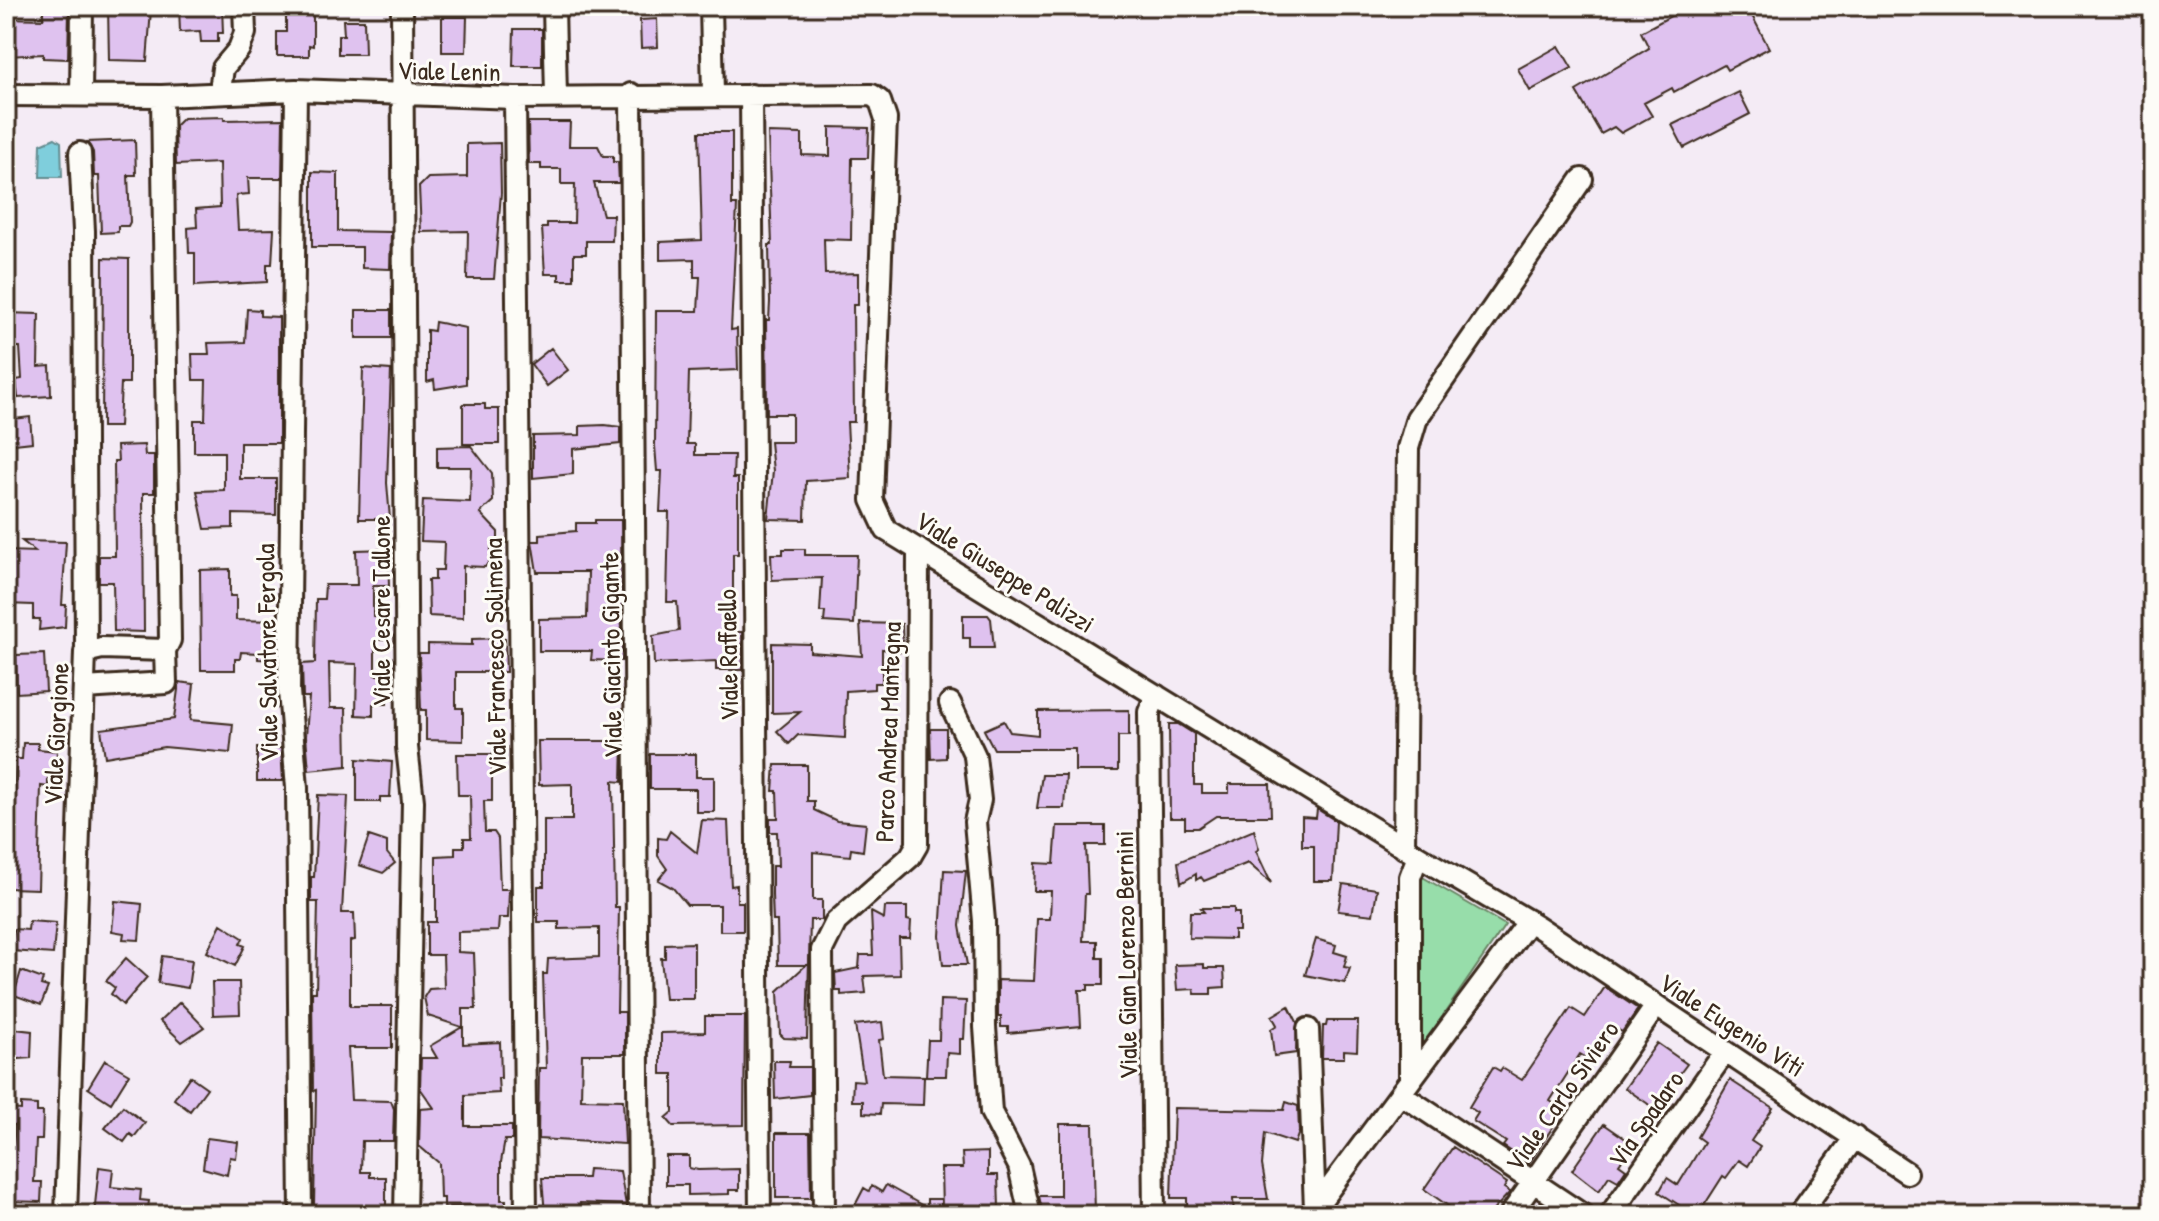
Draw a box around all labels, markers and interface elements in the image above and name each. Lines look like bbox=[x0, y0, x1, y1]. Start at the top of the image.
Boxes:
street label: Viale Lenin bbox=[397, 52, 501, 89]
street label: Viale Giuseppe Palizzi bbox=[909, 502, 1101, 641]
street label: Viale Cesare Tallone bbox=[363, 515, 398, 707]
street label: Viale Francesco Solimena bbox=[475, 538, 514, 776]
street label: Viale Salvatore Fergola bbox=[247, 543, 286, 763]
street label: Viale Giacinto Gigante bbox=[591, 551, 630, 759]
street label: Viale Raffaello bbox=[709, 589, 746, 721]
street label: Parco Andrea Mantegna bbox=[866, 621, 909, 843]
street label: Viale Giorgione bbox=[34, 662, 77, 806]
street label: Viale Gian Lorenzo Bernini bbox=[1106, 830, 1145, 1080]
street label: Viale Eugenio Viti bbox=[1653, 964, 1812, 1085]
street label: Viale Carlo Siviero bbox=[1497, 1013, 1627, 1178]
street label: Via Spadaro bbox=[1600, 1063, 1692, 1174]

